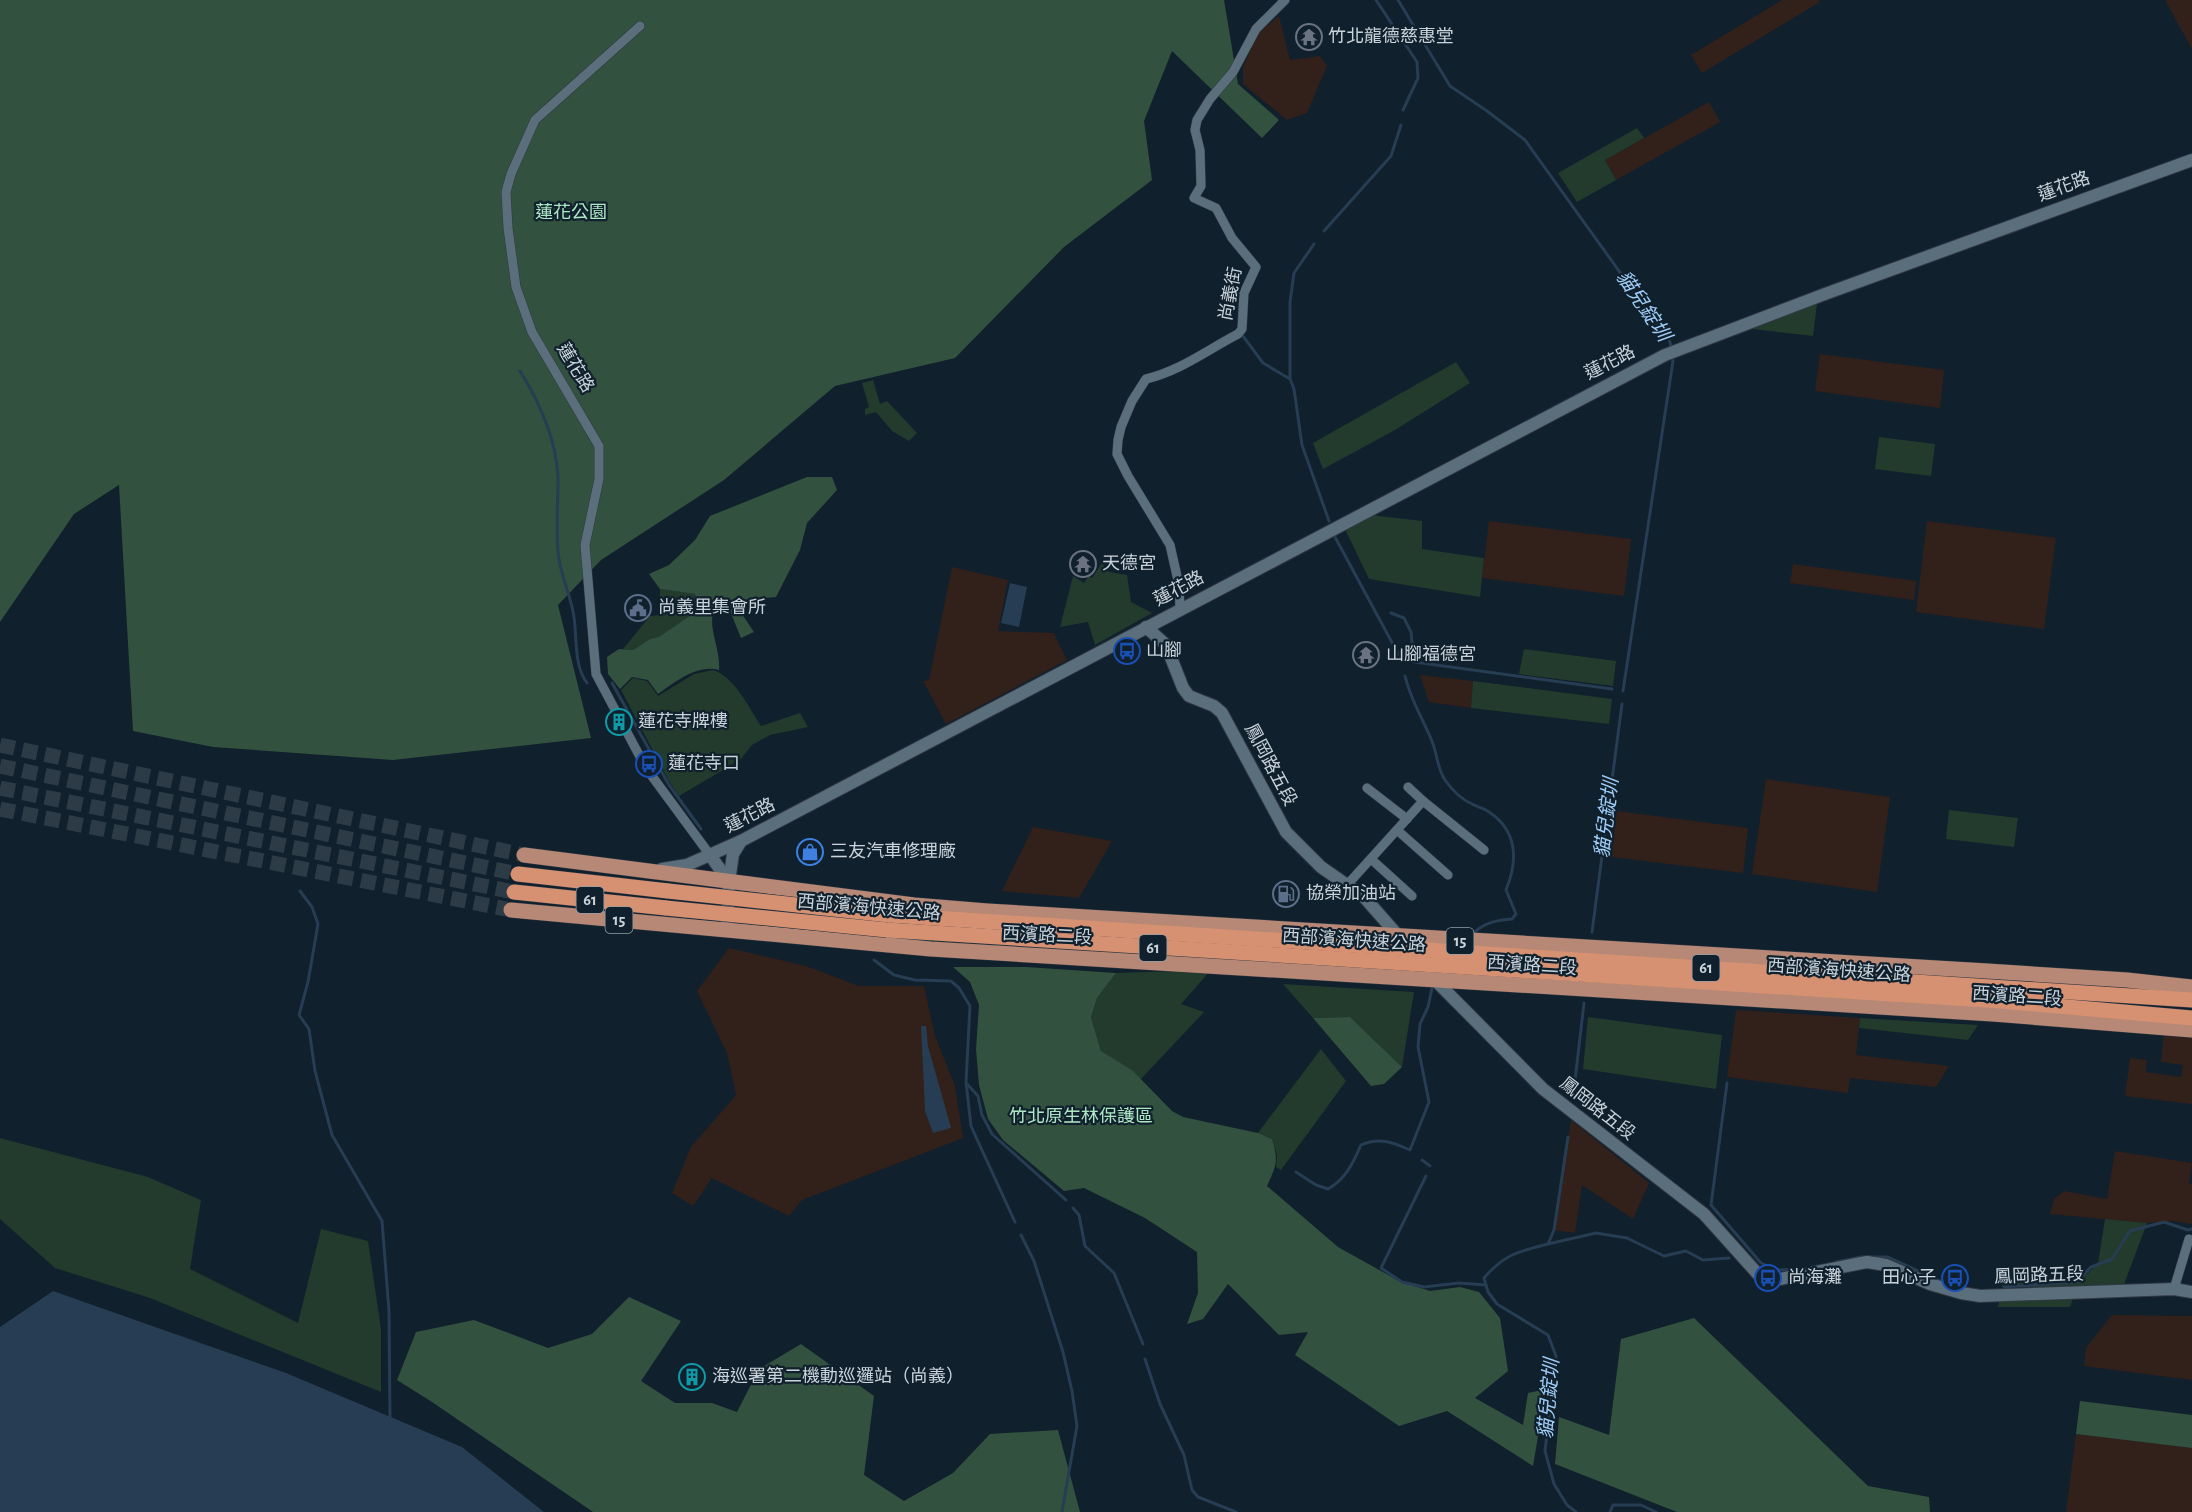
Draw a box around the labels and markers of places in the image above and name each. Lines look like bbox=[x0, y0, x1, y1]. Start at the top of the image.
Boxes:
temple icon: 竹北龍德慈惠堂 bbox=[1294, 22, 1324, 52]
place label: 竹北龍德慈惠堂 bbox=[1328, 26, 1454, 46]
temple icon: 天德宮 bbox=[1068, 549, 1098, 579]
place label: 天德宮 bbox=[1102, 553, 1156, 573]
public building icon: 尚義里集會所 bbox=[623, 593, 653, 623]
place label: 尚義里集會所 bbox=[658, 597, 766, 617]
bus stop icon: 山腳 bbox=[1112, 636, 1142, 666]
place label: 山腳 bbox=[1146, 640, 1182, 660]
temple icon: 山腳福德宮 bbox=[1351, 640, 1381, 670]
place label: 山腳福德宮 bbox=[1386, 644, 1476, 664]
building icon: 蓮花寺牌樓 bbox=[604, 707, 634, 737]
place label: 蓮花寺牌樓 bbox=[638, 711, 728, 731]
bus stop icon: 蓮花寺口 bbox=[634, 749, 664, 779]
place label: 蓮花寺口 bbox=[668, 753, 740, 773]
shop icon: 三友汽車修理廠 bbox=[795, 837, 825, 867]
place label: 三友汽車修理廠 bbox=[830, 841, 956, 861]
fuel station icon: 協榮加油站 bbox=[1271, 879, 1301, 909]
place label: 協榮加油站 bbox=[1306, 883, 1396, 903]
bus stop icon: 尚海灘 bbox=[1753, 1263, 1783, 1293]
bus stop icon: 田心子 bbox=[1940, 1263, 1970, 1293]
place label: 尚海灘 bbox=[1788, 1267, 1842, 1287]
place label: 田心子 bbox=[1882, 1268, 1936, 1287]
building icon: 海巡署第二機動巡邏站（尚義） bbox=[677, 1362, 707, 1392]
place label: 海巡署第二機動巡邏站（尚義） bbox=[712, 1366, 964, 1386]

